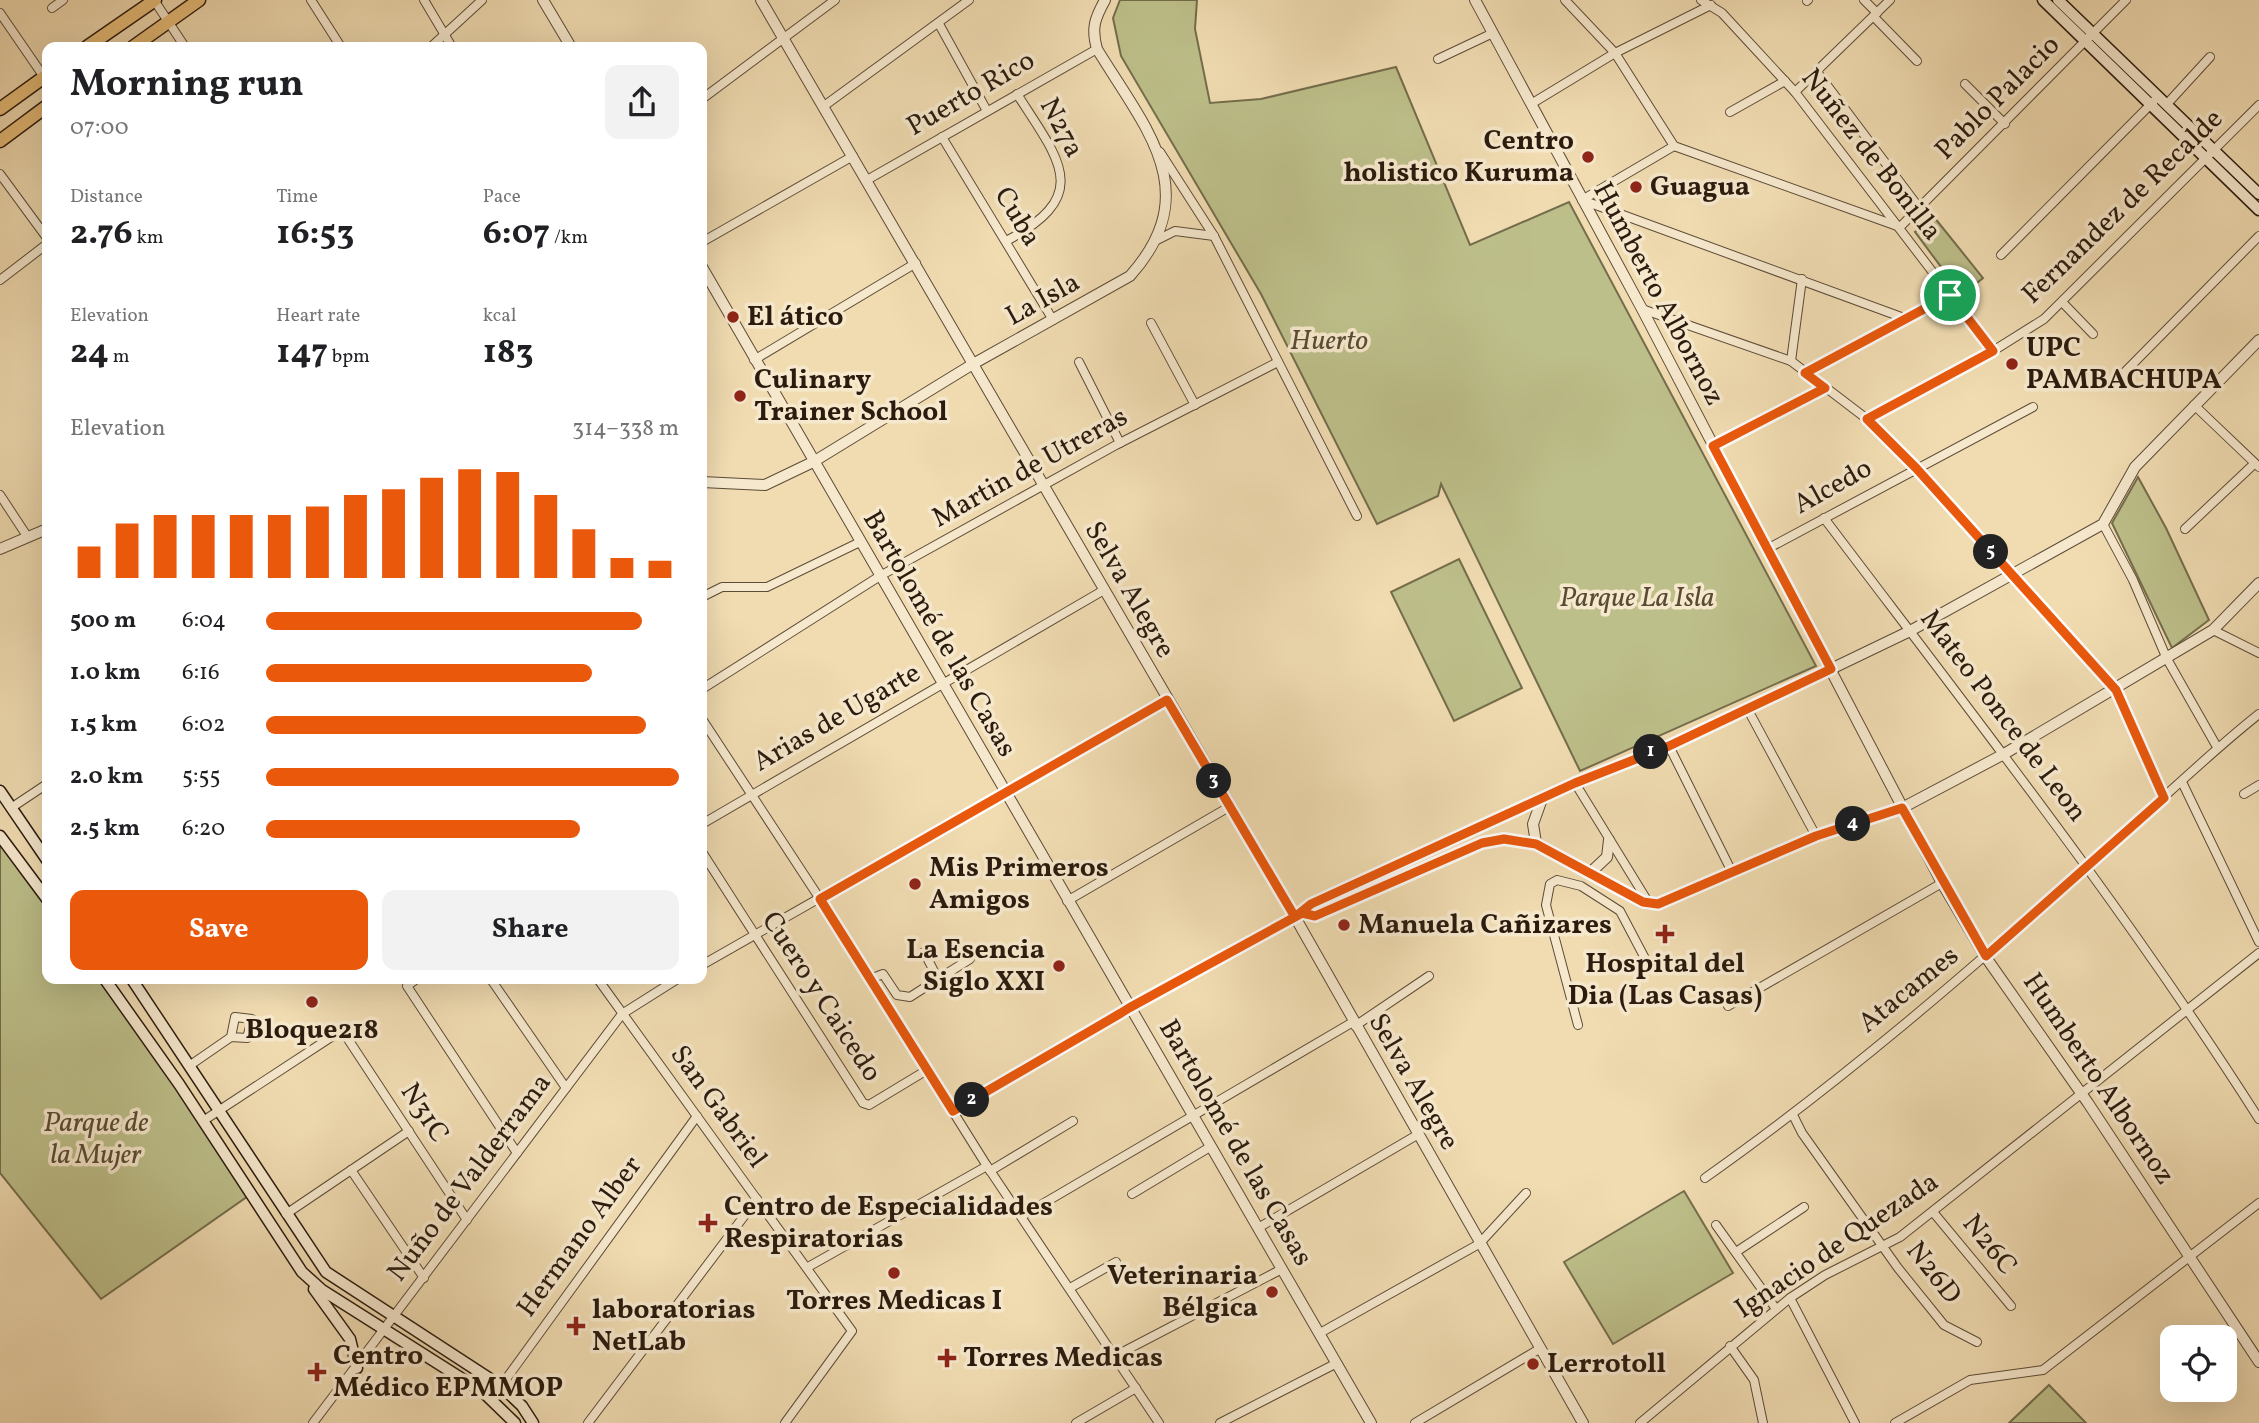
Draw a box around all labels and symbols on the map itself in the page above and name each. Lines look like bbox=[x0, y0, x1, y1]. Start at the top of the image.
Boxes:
street label: Pablo Palacio bbox=[1927, 27, 2069, 169]
street label: Puerto Rico bbox=[900, 42, 1042, 146]
street label: Nuñez de Bonilla bbox=[1791, 61, 1951, 249]
street label: N27a bbox=[1029, 91, 1093, 165]
street label: Fernandez de Recalde bbox=[2014, 101, 2232, 313]
place label: Centro holistico Kuruma bbox=[1344, 122, 1574, 193]
marker: Centro holistico Kuruma bbox=[1580, 149, 1596, 165]
place label: Guagua bbox=[1650, 168, 1750, 207]
street label: Humberto Albornoz bbox=[1583, 175, 1733, 413]
marker: Guagua bbox=[1628, 179, 1644, 195]
street label: Cuba bbox=[984, 180, 1050, 254]
street label: La Isla bbox=[999, 264, 1087, 336]
pin bbox=[1920, 265, 1980, 325]
place label: El ático bbox=[747, 298, 844, 337]
marker: El ático bbox=[725, 309, 741, 325]
park label: Huerto bbox=[1290, 322, 1368, 361]
place label: UPC PAMBACHUPA bbox=[2026, 329, 2222, 400]
marker: UPC PAMBACHUPA bbox=[2004, 356, 2020, 372]
place label: Culinary Trainer School bbox=[754, 361, 948, 432]
marker: Culinary Trainer School bbox=[732, 388, 748, 404]
street label: Martin de Utreras bbox=[925, 398, 1135, 538]
street label: Alcedo bbox=[1787, 449, 1879, 525]
street label: Bartolomé de las Casas bbox=[852, 503, 1026, 765]
street label: Selva Alegre bbox=[1074, 514, 1184, 666]
pin: 5 bbox=[1974, 534, 2008, 570]
park label: Parque La Isla bbox=[1559, 579, 1715, 618]
street label: Mateo Ponce de Leon bbox=[1910, 602, 2096, 830]
street label: Arias de Ugarte bbox=[746, 654, 928, 782]
pin: 1 bbox=[1634, 734, 1668, 770]
pin: 3 bbox=[1196, 764, 1232, 798]
pin: 4 bbox=[1836, 806, 1870, 842]
place label: Mis Primeros Amigos bbox=[929, 849, 1109, 920]
marker: Mis Primeros Amigos bbox=[907, 876, 923, 892]
street label: Cuero y Caicedo bbox=[751, 904, 891, 1090]
place label: Manuela Cañizares bbox=[1358, 906, 1612, 945]
marker: Manuela Cañizares bbox=[1336, 917, 1352, 933]
marker: Hospital del Dia (Las Casas) bbox=[1655, 924, 1675, 944]
place label: La Esencia Siglo XXI bbox=[906, 931, 1045, 1002]
street label: Atacames bbox=[1850, 937, 1968, 1043]
place label: Hospital del Dia (Las Casas) bbox=[1568, 945, 1762, 1016]
marker: La Esencia Siglo XXI bbox=[1051, 958, 1067, 974]
street label: Humberto Albornoz bbox=[2013, 965, 2183, 1193]
marker: Bloque218 bbox=[304, 994, 320, 1010]
street label: Selva Alegre bbox=[1358, 1006, 1468, 1158]
place label: Bloque218 bbox=[245, 1011, 379, 1050]
street label: Bartolomé de las Casas bbox=[1148, 1012, 1322, 1274]
street label: San Gabriel bbox=[660, 1038, 776, 1176]
street label: Nuño de Valderrama bbox=[379, 1066, 561, 1290]
street label: N31C bbox=[390, 1075, 458, 1151]
pin: 2 bbox=[954, 1082, 990, 1118]
park label: Parque de la Mujer bbox=[44, 1104, 148, 1175]
street label: Hermano Alber bbox=[508, 1148, 652, 1325]
street label: Ignacio de Quezada bbox=[1727, 1163, 1947, 1329]
place label: Centro de Especialidades Respiratorias bbox=[724, 1188, 1053, 1259]
street label: N26C bbox=[1952, 1206, 2026, 1284]
marker: Centro de Especialidades Respiratorias bbox=[698, 1213, 718, 1233]
street label: N26D bbox=[1896, 1233, 1970, 1313]
place label: Veterinaria Bélgica bbox=[1107, 1257, 1258, 1328]
marker: Torres Medicas I bbox=[886, 1265, 902, 1281]
place label: Torres Medicas I bbox=[786, 1282, 1002, 1321]
marker: Veterinaria Bélgica bbox=[1264, 1284, 1280, 1300]
place label: laboratorias NetLab bbox=[592, 1291, 755, 1362]
marker: laboratorias NetLab bbox=[566, 1316, 586, 1336]
place label: Centro Médico EPMMOP bbox=[333, 1337, 563, 1408]
place label: Torres Medicas bbox=[963, 1339, 1163, 1378]
place label: Lerrotoll bbox=[1547, 1345, 1666, 1384]
marker: Torres Medicas bbox=[937, 1348, 957, 1368]
marker: Lerrotoll bbox=[1525, 1356, 1541, 1372]
marker: Centro Médico EPMMOP bbox=[307, 1362, 327, 1382]

